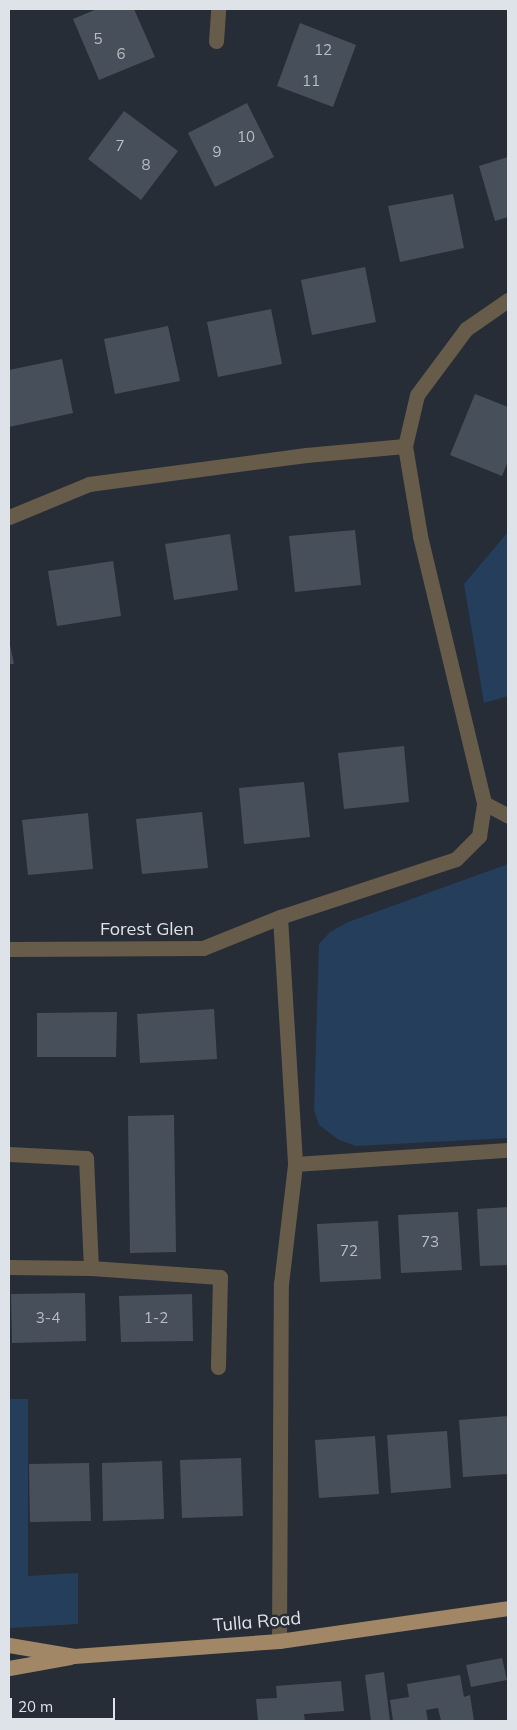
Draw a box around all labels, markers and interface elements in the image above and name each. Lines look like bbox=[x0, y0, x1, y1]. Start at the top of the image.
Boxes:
house number: 5 bbox=[94, 30, 102, 48]
house number: 12 bbox=[314, 41, 332, 59]
house number: 6 bbox=[117, 45, 125, 63]
house number: 11 bbox=[302, 72, 320, 90]
house number: 10 bbox=[237, 128, 255, 146]
house number: 7 bbox=[116, 137, 124, 155]
house number: 9 bbox=[213, 143, 221, 161]
house number: 8 bbox=[142, 156, 150, 174]
street label: Forest Glen bbox=[100, 918, 194, 940]
house number: 73 bbox=[421, 1233, 439, 1251]
house number: 72 bbox=[340, 1242, 358, 1260]
house number: 3-4 bbox=[36, 1309, 60, 1327]
house number: 1-2 bbox=[144, 1309, 168, 1327]
street label: Tulla Road bbox=[212, 1607, 302, 1637]
scale bar bbox=[12, 1688, 118, 1720]
text: 20 m bbox=[18, 1697, 53, 1716]

